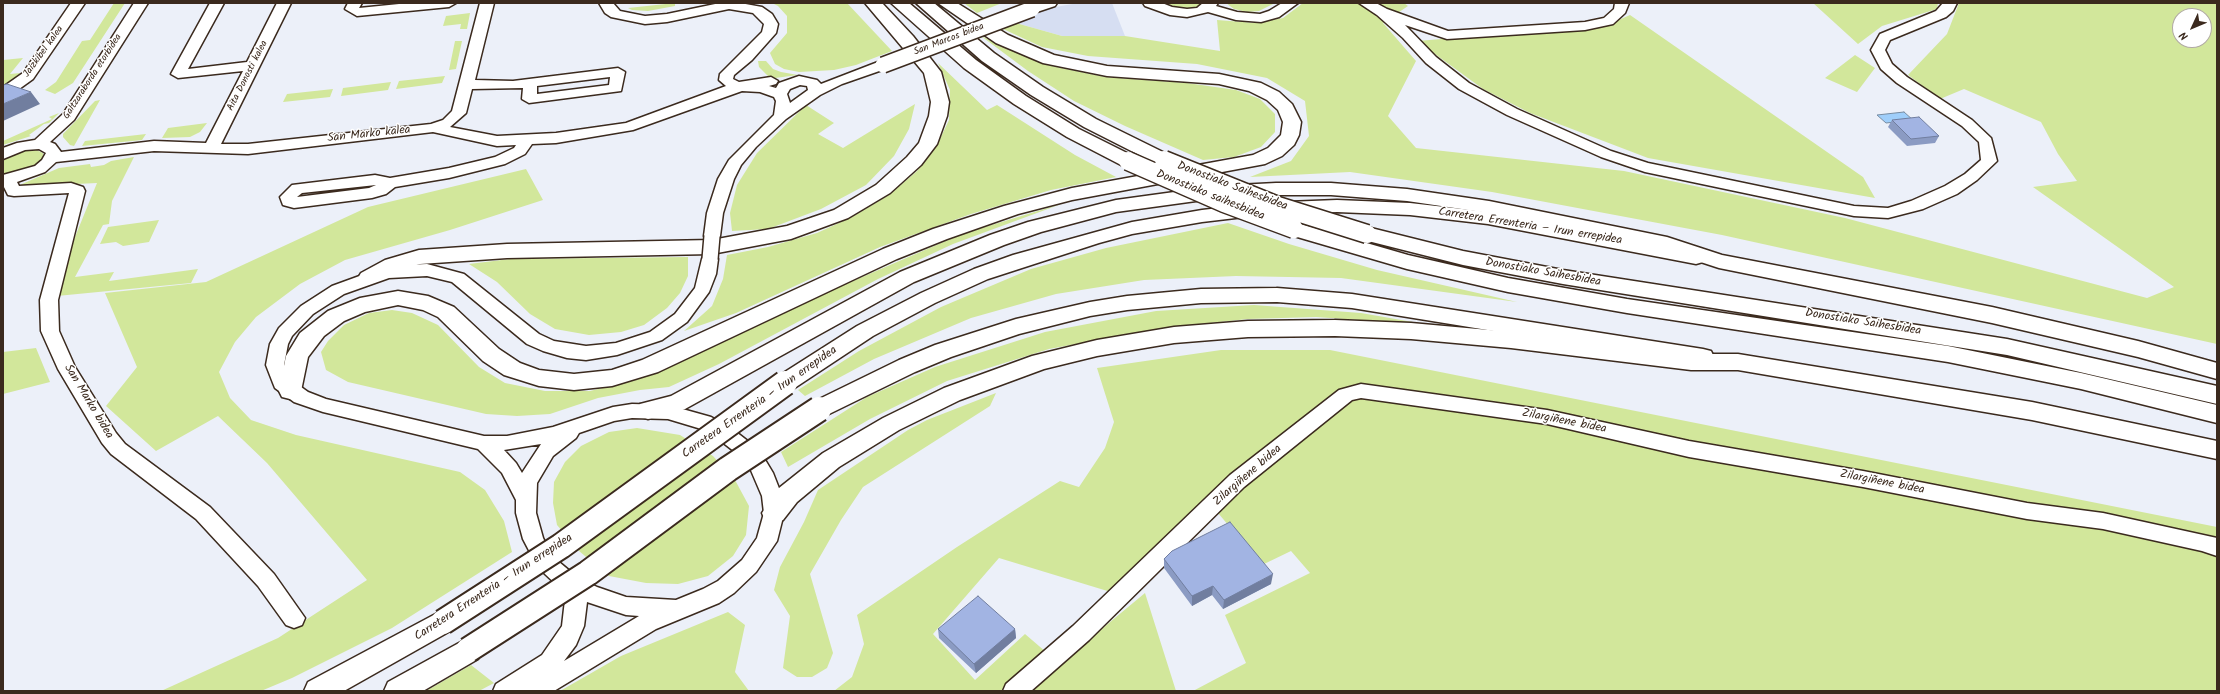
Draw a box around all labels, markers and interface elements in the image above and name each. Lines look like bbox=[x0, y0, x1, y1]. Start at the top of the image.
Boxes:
north arrow bbox=[2172, 8, 2212, 48]
street label: San Marcos bidea bbox=[912, 21, 986, 59]
street label: Jaizkibel kalea bbox=[21, 24, 67, 80]
text: N bbox=[2175, 27, 2193, 44]
street label: Galtzaraborda etorbidea bbox=[61, 32, 125, 122]
street label: Aita Donosti kalea bbox=[225, 39, 271, 113]
street label: San Marko kalea bbox=[327, 123, 411, 147]
street label: Donostiako Saihesbidea bbox=[1175, 159, 1289, 215]
street label: Donostiako saihesbidea bbox=[1154, 168, 1266, 224]
street label: Carretera Errenteria – Irun errepidea bbox=[1437, 205, 1623, 249]
street label: Donostiako Saihesbidea bbox=[1484, 256, 1602, 290]
street label: Donostiako Saihesbidea bbox=[1804, 307, 1922, 339]
street label: Carretera Errenteria – Irun errepidea bbox=[680, 344, 840, 462]
street label: San Marko bidea bbox=[60, 362, 116, 442]
street label: Zilargiñene bidea bbox=[1520, 407, 1608, 437]
street label: Zilargiñene bidea bbox=[1211, 442, 1285, 510]
street label: Zilargiñene bidea bbox=[1838, 468, 1926, 498]
street label: Carretera Errenteria – Irun errepidea bbox=[412, 531, 576, 645]

